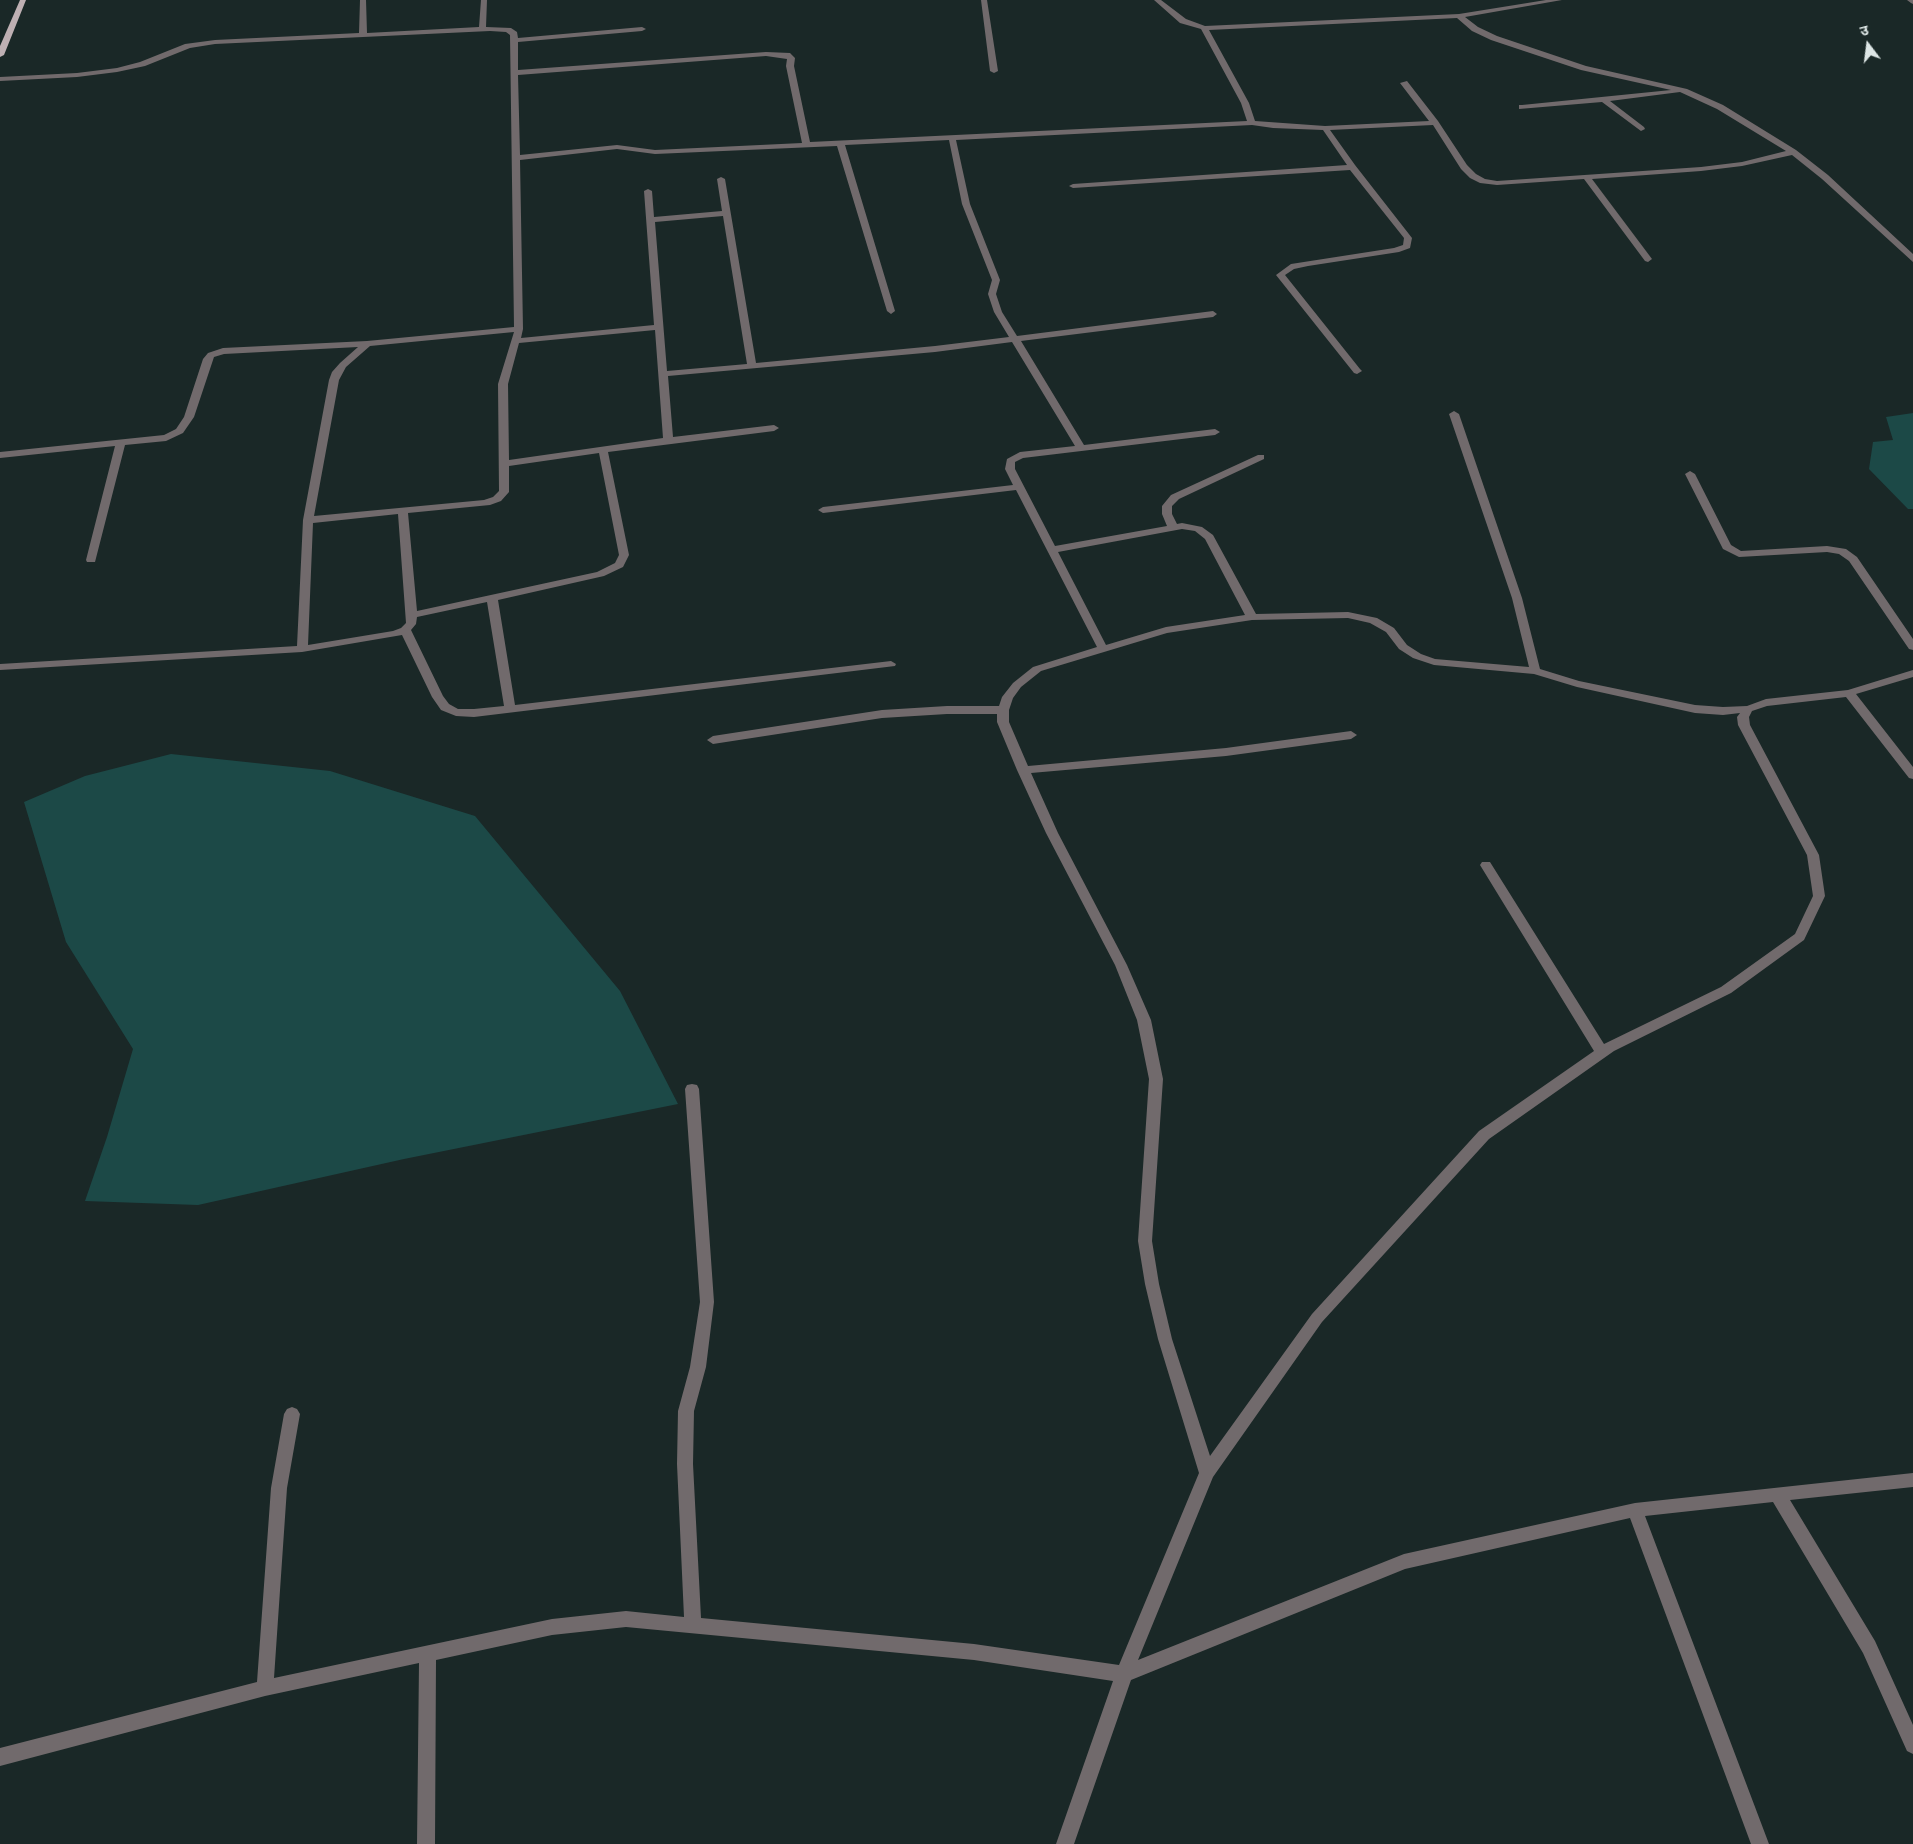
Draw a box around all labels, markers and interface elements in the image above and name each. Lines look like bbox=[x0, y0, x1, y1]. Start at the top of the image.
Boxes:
north arrow bbox=[1843, 20, 1893, 70]
text: उ bbox=[1858, 22, 1870, 39]

